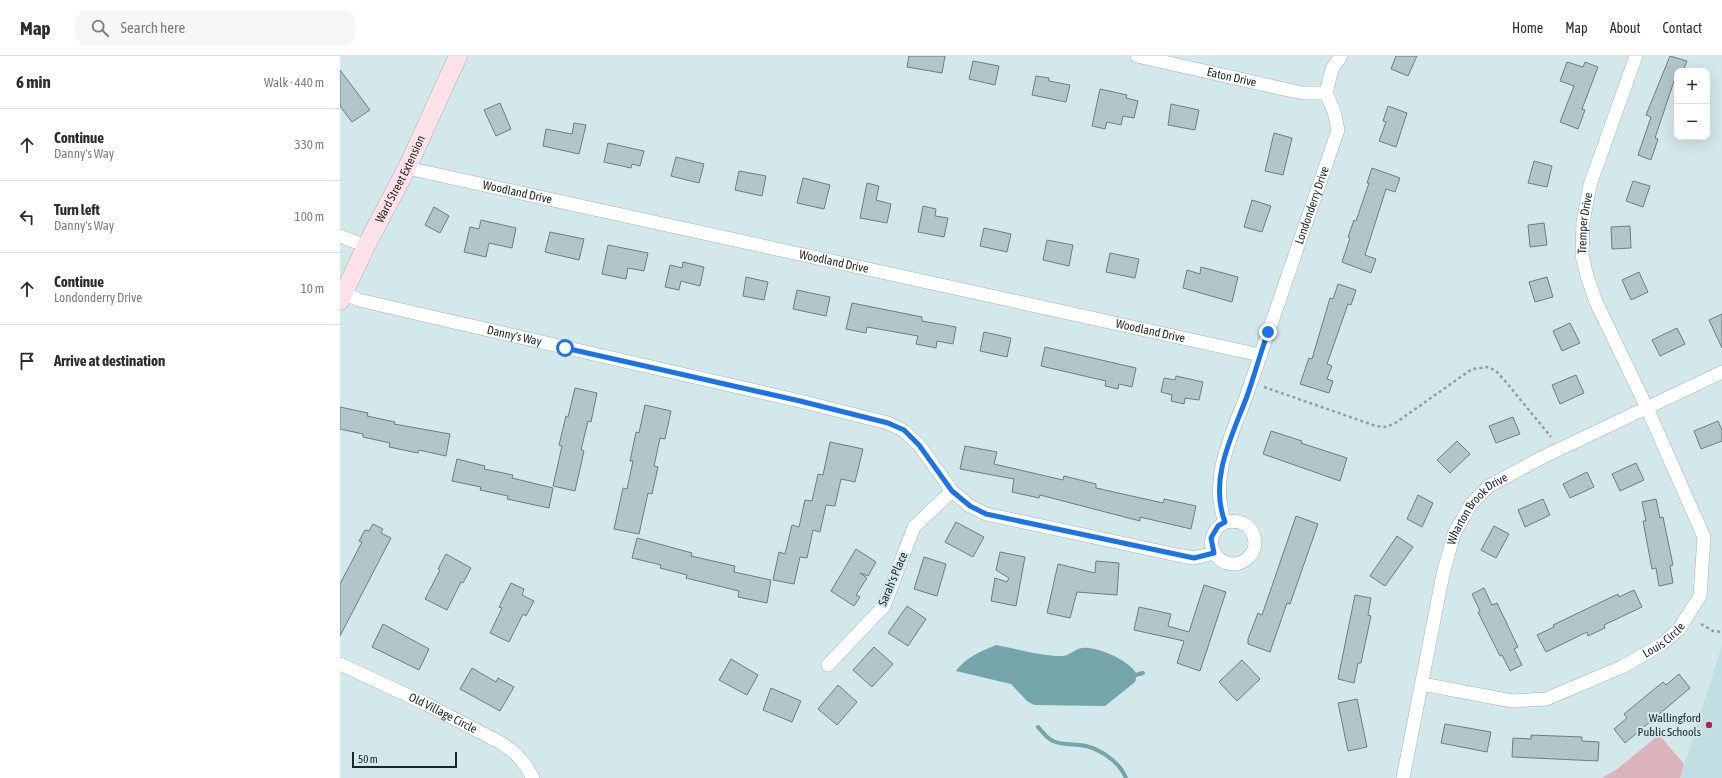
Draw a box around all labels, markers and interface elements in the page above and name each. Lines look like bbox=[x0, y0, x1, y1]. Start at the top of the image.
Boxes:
search box bbox=[75, 10, 355, 46]
text: Map bbox=[20, 17, 51, 39]
icon: search bbox=[89, 17, 111, 39]
text: Search here bbox=[121, 19, 185, 36]
text: Home bbox=[1512, 20, 1543, 36]
text: Map bbox=[1565, 20, 1588, 36]
text: About bbox=[1610, 20, 1641, 36]
text: Contact bbox=[1663, 20, 1702, 36]
street label: Eaton Drive bbox=[1205, 65, 1258, 90]
map controls bbox=[1674, 68, 1710, 140]
button: + bbox=[1674, 68, 1710, 104]
text: 6 min bbox=[16, 72, 51, 92]
text: Walk · 440 m bbox=[264, 75, 324, 90]
button: − bbox=[1674, 104, 1710, 140]
text: Continue bbox=[54, 129, 104, 146]
street label: Ward Street Extension bbox=[372, 133, 428, 225]
icon: ahead bbox=[16, 134, 38, 156]
text: 330 m bbox=[295, 137, 324, 152]
text: Danny's Way bbox=[54, 146, 114, 161]
street label: Londonderry Drive bbox=[1292, 164, 1332, 246]
street label: Woodland Drive bbox=[481, 178, 553, 207]
street label: Tremper Drive bbox=[1575, 191, 1595, 254]
text: Turn left bbox=[54, 201, 100, 218]
icon: left bbox=[16, 206, 38, 228]
text: 100 m bbox=[295, 209, 324, 224]
text: Danny's Way bbox=[54, 218, 114, 233]
street label: Woodland Drive bbox=[798, 247, 870, 276]
text: Continue bbox=[54, 273, 104, 290]
icon: ahead bbox=[16, 278, 38, 300]
text: 10 m bbox=[301, 281, 324, 296]
text: Londonderry Drive bbox=[54, 290, 142, 305]
street label: Woodland Drive bbox=[1114, 317, 1186, 345]
street label: Danny's Way bbox=[486, 323, 543, 349]
route end bbox=[1259, 323, 1277, 341]
route start bbox=[556, 339, 574, 357]
icon: arrive bbox=[16, 350, 38, 372]
text: Arrive at destination bbox=[54, 352, 165, 369]
street label: Wharton Brook Drive bbox=[1444, 470, 1510, 546]
street label: Sarah's Place bbox=[875, 550, 911, 608]
street label: Louis Circle bbox=[1640, 620, 1688, 661]
street label: Old Village Circle bbox=[407, 690, 479, 736]
place label: Wallingford Public Schools bbox=[1638, 711, 1701, 739]
marker: Wallingford Public Schools bbox=[1704, 720, 1714, 730]
scale bar bbox=[352, 750, 457, 769]
text: 50 m bbox=[358, 753, 378, 765]

